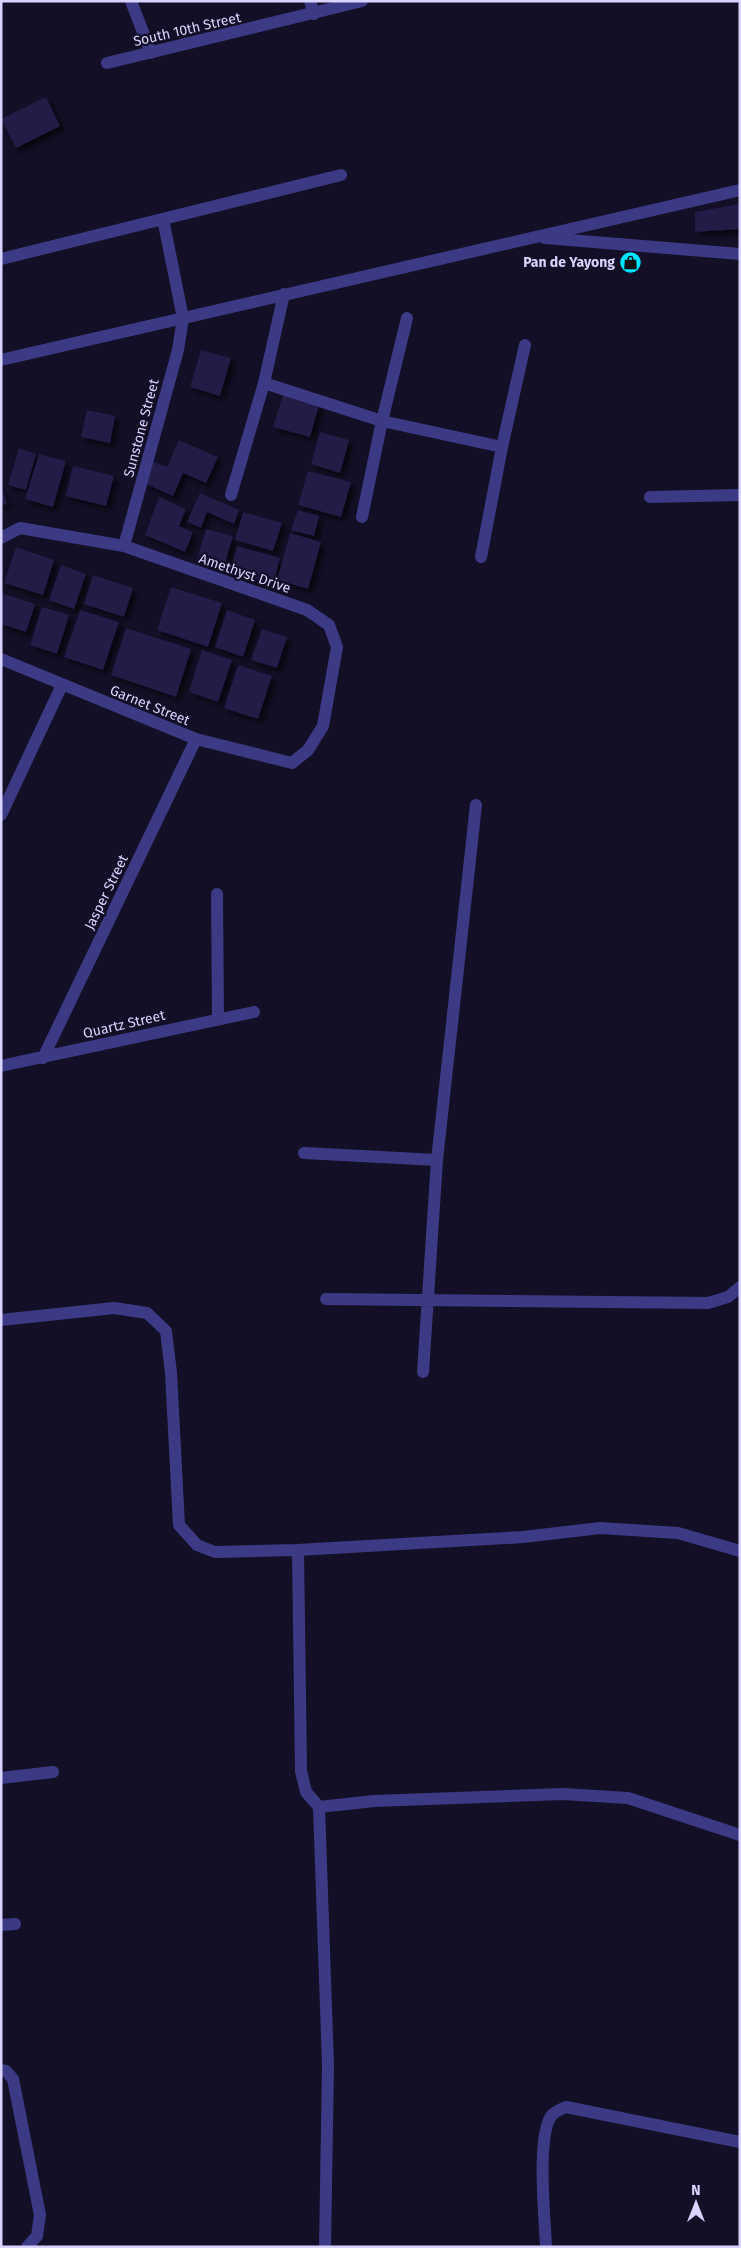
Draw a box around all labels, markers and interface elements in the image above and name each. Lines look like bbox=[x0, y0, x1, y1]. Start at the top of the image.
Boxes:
street label: South 10th Street bbox=[132, 9, 243, 50]
shop icon: Pan de Yayong bbox=[619, 250, 643, 274]
place label: Pan de Yayong bbox=[523, 254, 615, 271]
street label: Sunstone Street bbox=[120, 376, 163, 479]
street label: Amethyst Drive bbox=[197, 550, 293, 597]
street label: Garnet Street bbox=[107, 682, 193, 730]
street label: Jasper Street bbox=[81, 851, 132, 932]
street label: Quartz Street bbox=[81, 1007, 168, 1042]
north arrow bbox=[671, 2178, 721, 2228]
text: N bbox=[691, 2182, 701, 2199]

